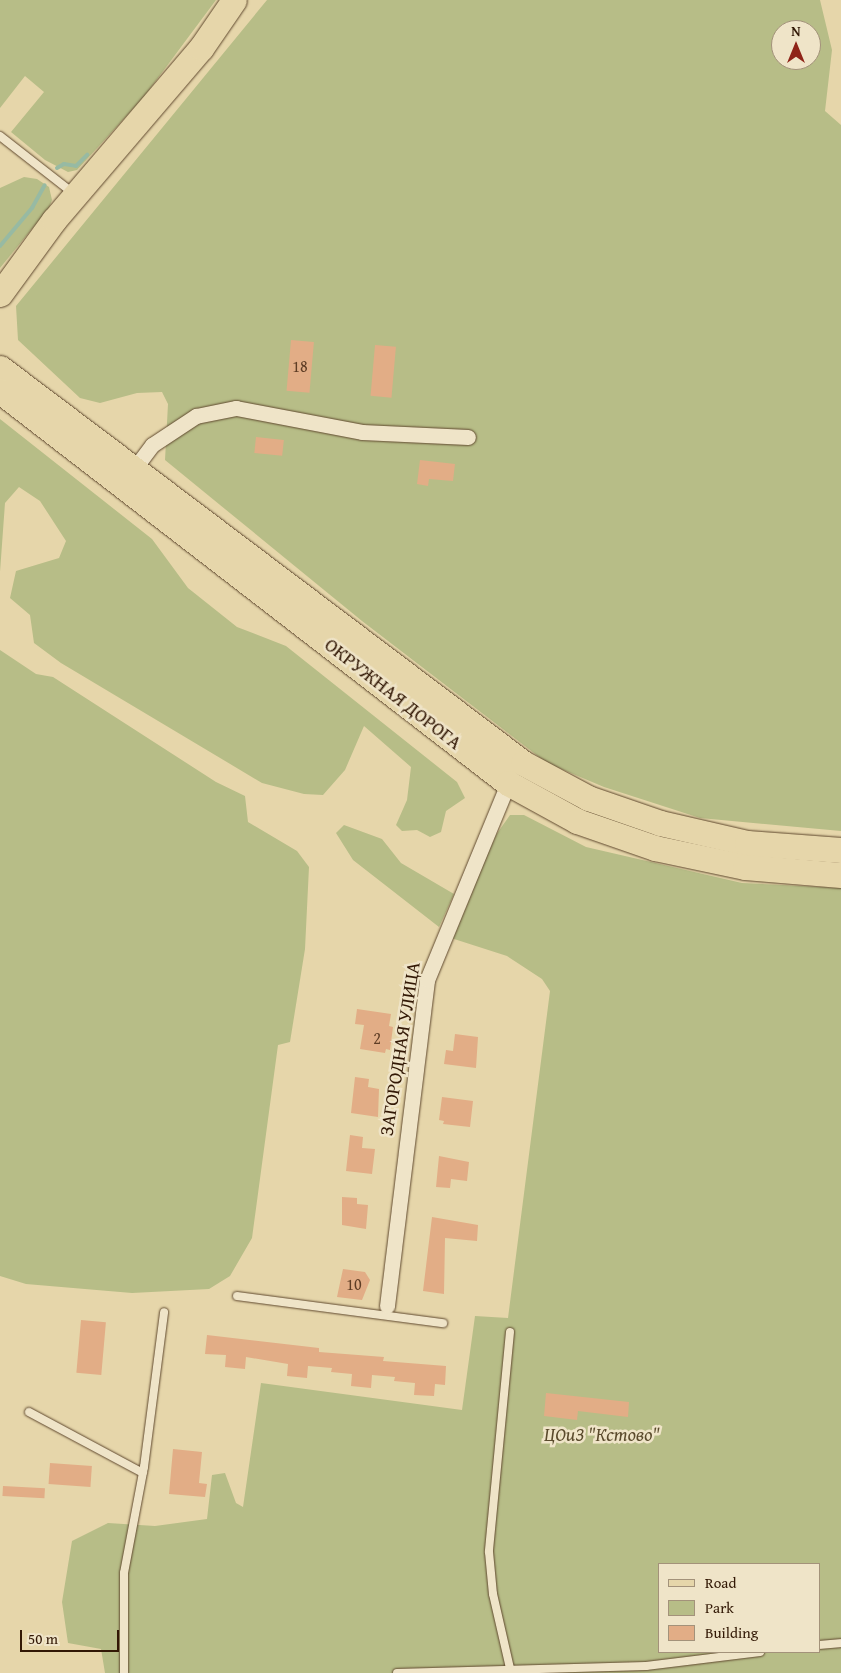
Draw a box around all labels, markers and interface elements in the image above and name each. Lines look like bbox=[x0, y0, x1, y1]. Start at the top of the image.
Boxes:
north arrow bbox=[771, 20, 821, 70]
text: N bbox=[791, 21, 801, 41]
house number: 18 bbox=[292, 356, 308, 376]
street label: ОКРУЖНАЯ ДОРОГА bbox=[320, 633, 466, 755]
street label: ЗАГОРОДНАЯ УЛИЦА bbox=[375, 960, 425, 1138]
house number: 2 bbox=[373, 1028, 381, 1048]
house number: 10 bbox=[346, 1274, 362, 1294]
park label: ЦОиЗ "Кстово" bbox=[544, 1424, 660, 1446]
legend bbox=[658, 1563, 821, 1653]
text: Road bbox=[705, 1572, 736, 1593]
text: Park bbox=[705, 1597, 734, 1618]
scale bar bbox=[22, 1620, 121, 1652]
text: Building bbox=[705, 1622, 758, 1643]
text: 50 m bbox=[28, 1628, 58, 1649]

